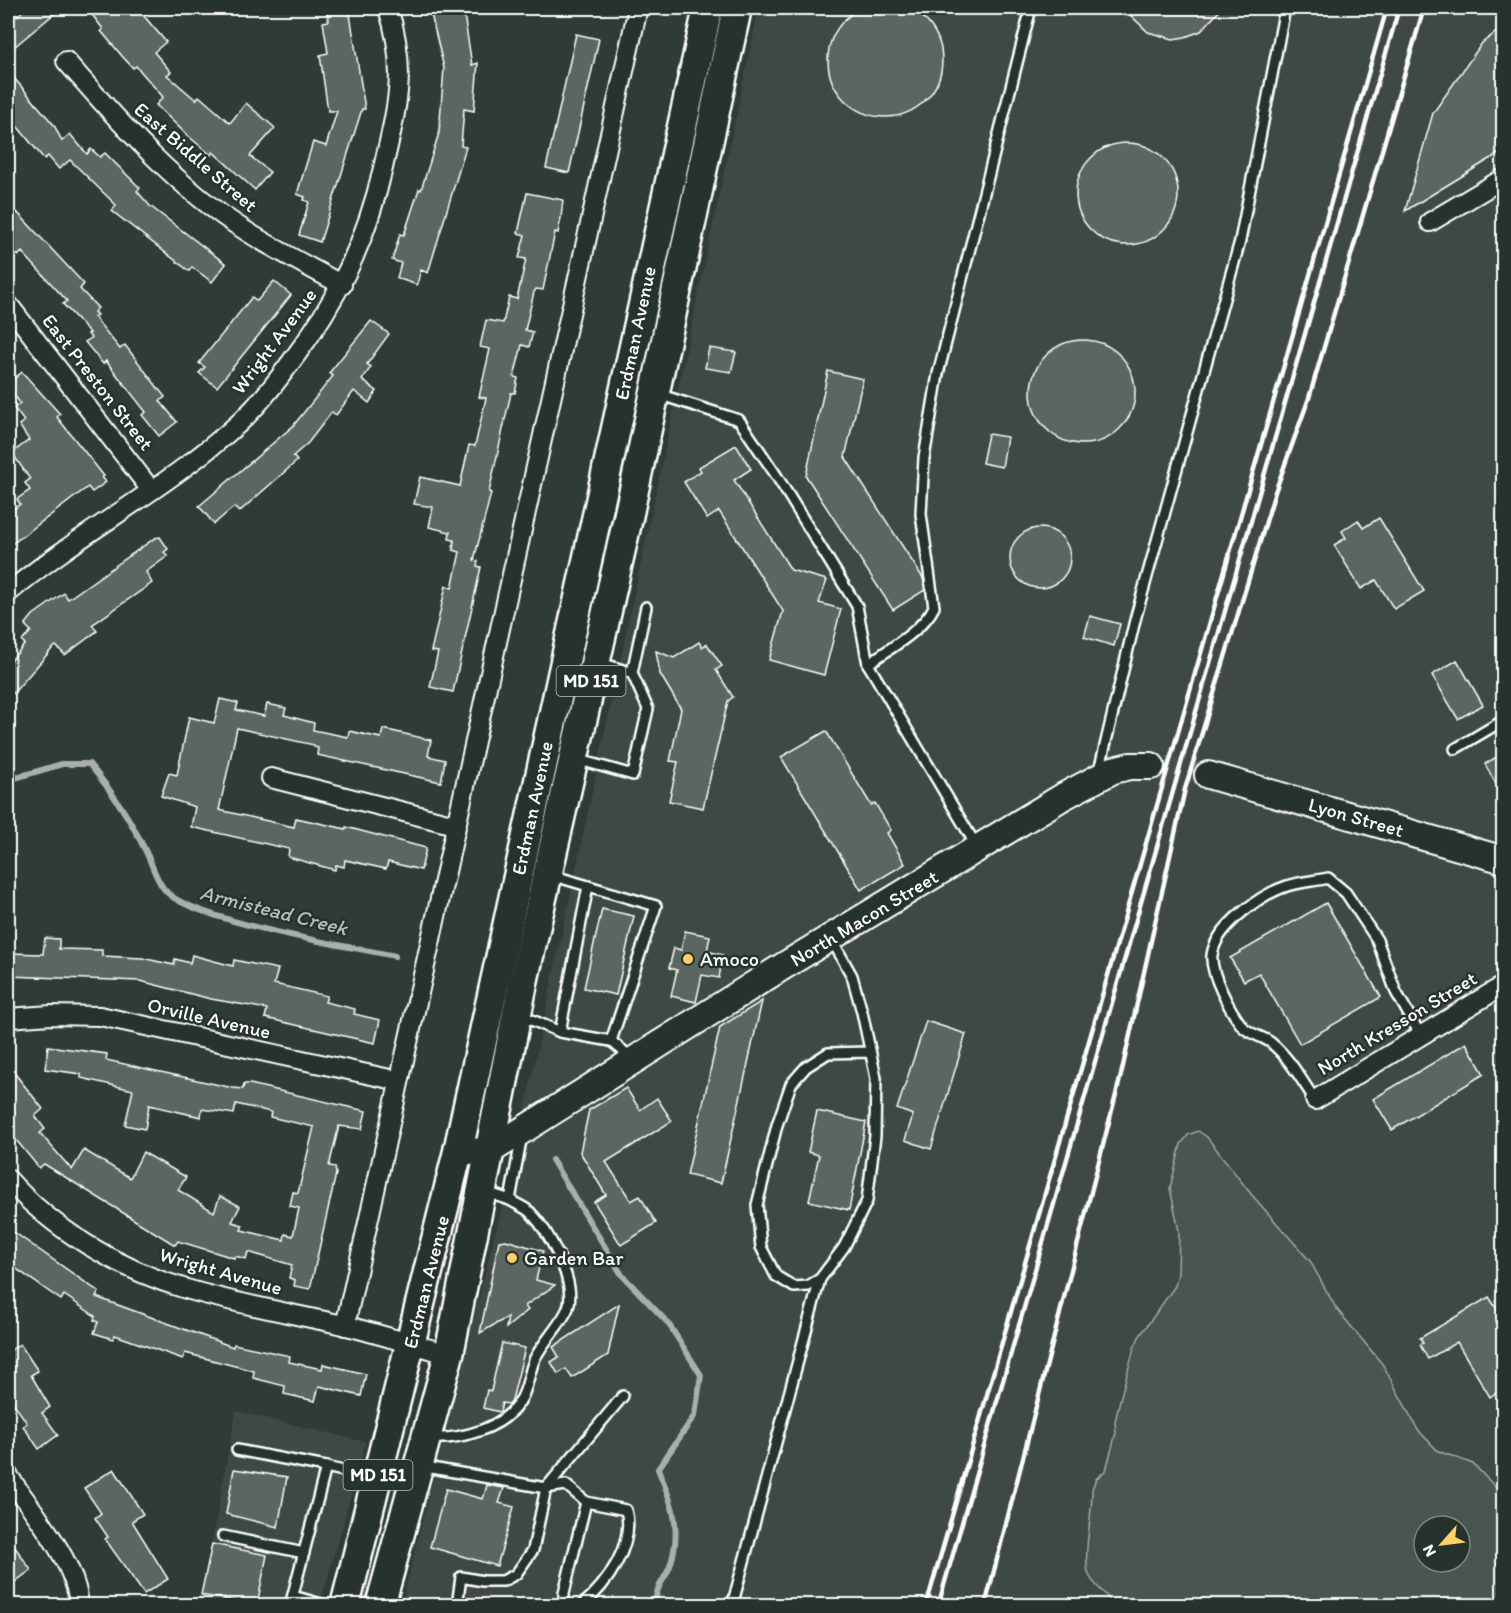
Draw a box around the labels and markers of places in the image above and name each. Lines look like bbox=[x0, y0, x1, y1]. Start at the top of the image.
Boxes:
place label: Amoco bbox=[700, 947, 759, 971]
marker: Amoco bbox=[681, 952, 695, 966]
place label: Garden Bar bbox=[524, 1246, 623, 1270]
marker: Garden Bar bbox=[505, 1251, 519, 1265]

